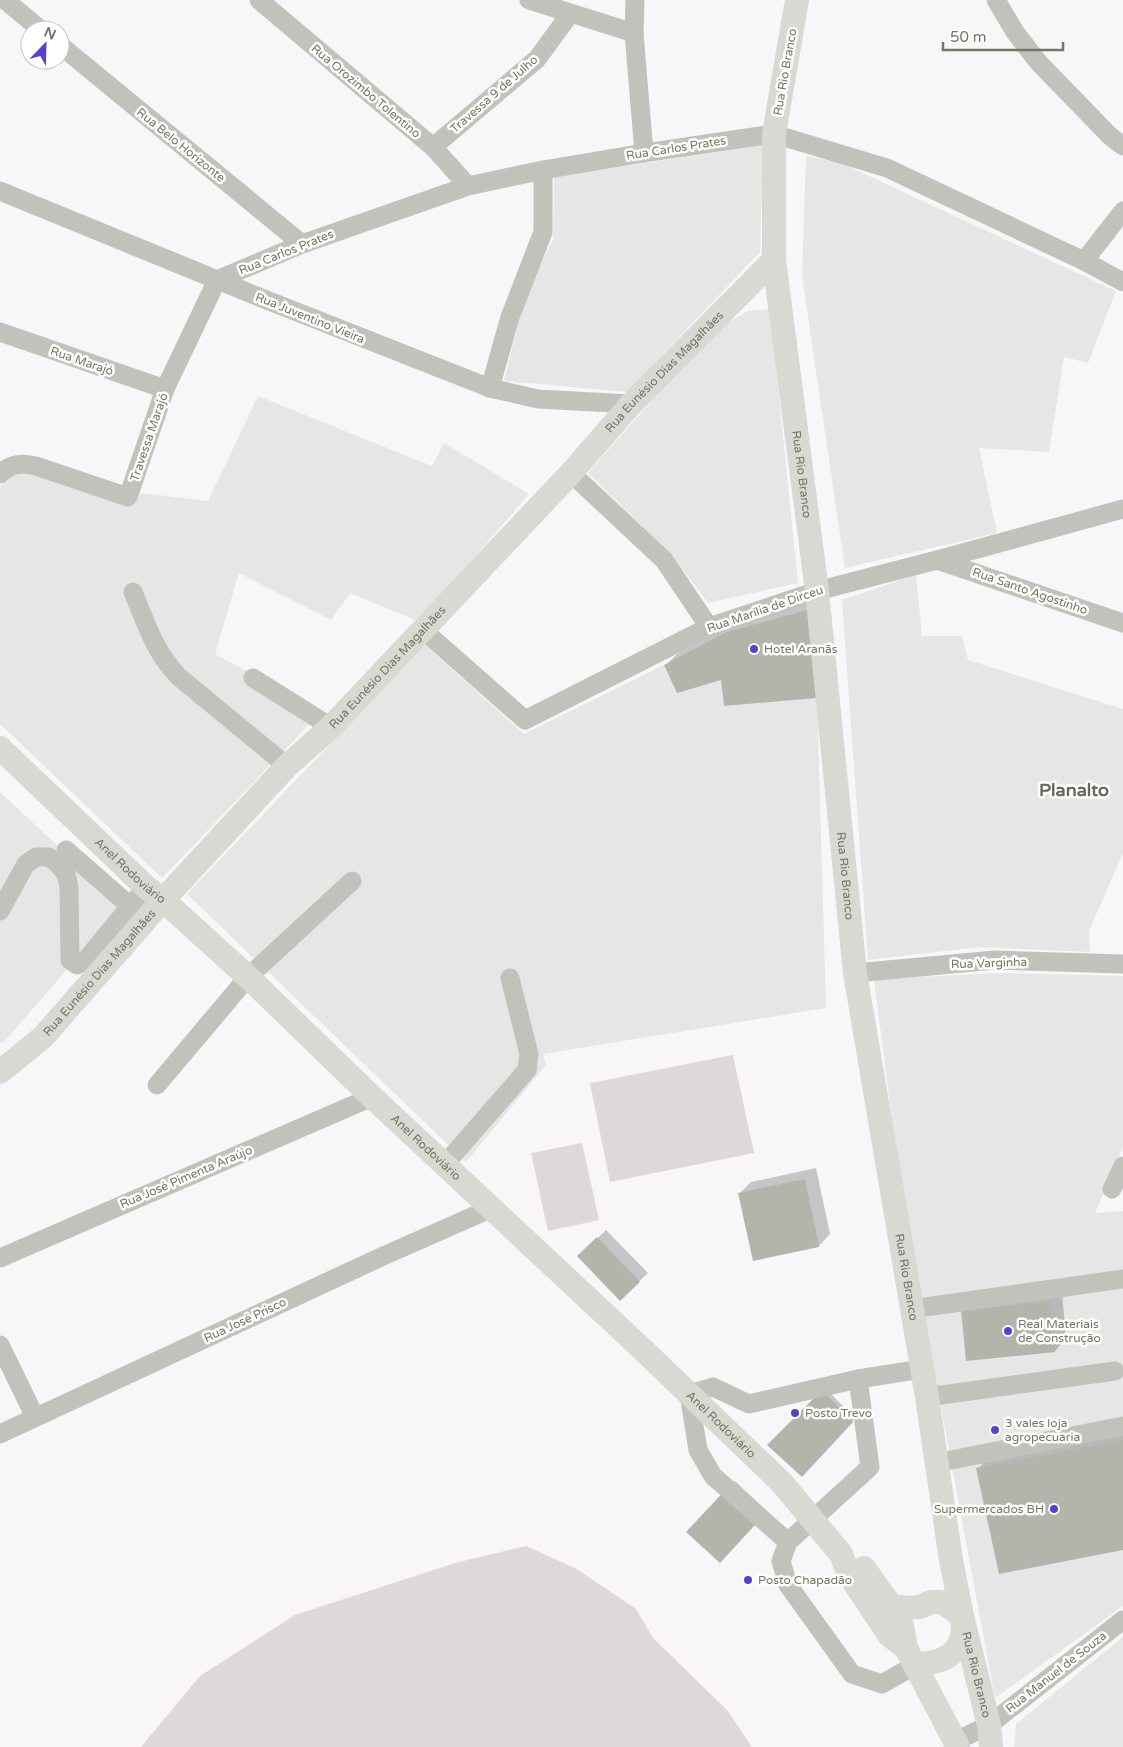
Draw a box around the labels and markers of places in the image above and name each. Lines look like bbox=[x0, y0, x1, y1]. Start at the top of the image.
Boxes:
place label: Hotel Aranãs bbox=[764, 642, 838, 656]
marker: Hotel Aranãs bbox=[748, 643, 760, 655]
place label: Real Materiais de Construção bbox=[1018, 1317, 1101, 1345]
marker: Real Materiais de Construção bbox=[1002, 1325, 1014, 1337]
place label: Posto Trevo bbox=[805, 1406, 872, 1420]
marker: Posto Trevo bbox=[789, 1407, 801, 1419]
place label: 3 vales loja agropecuaria bbox=[1005, 1416, 1080, 1444]
marker: 3 vales loja agropecuaria bbox=[989, 1424, 1001, 1436]
place label: Supermercados BH bbox=[934, 1502, 1044, 1516]
marker: Supermercados BH bbox=[1048, 1503, 1060, 1515]
place label: Posto Chapadão bbox=[758, 1573, 852, 1587]
marker: Posto Chapadão bbox=[742, 1574, 754, 1586]

